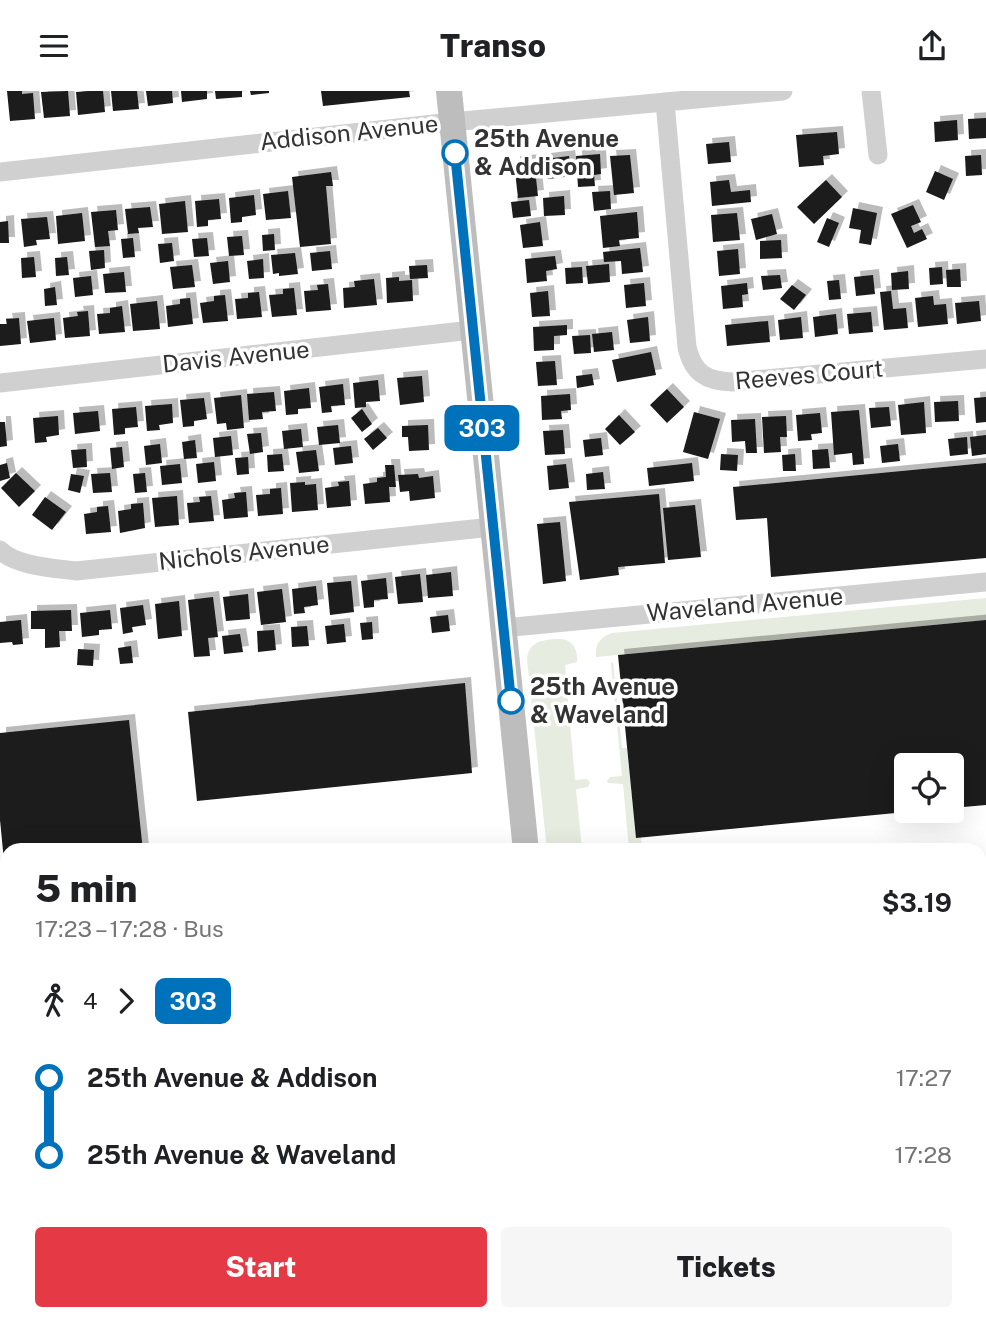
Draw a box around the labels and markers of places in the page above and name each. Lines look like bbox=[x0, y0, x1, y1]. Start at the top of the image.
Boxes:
place label: 25th Avenue & Addison bbox=[474, 124, 619, 180]
marker: 25th Avenue & Addison bbox=[442, 140, 468, 166]
place label: 25th Avenue & Waveland bbox=[530, 672, 675, 728]
marker: 25th Avenue & Waveland bbox=[498, 688, 524, 714]

